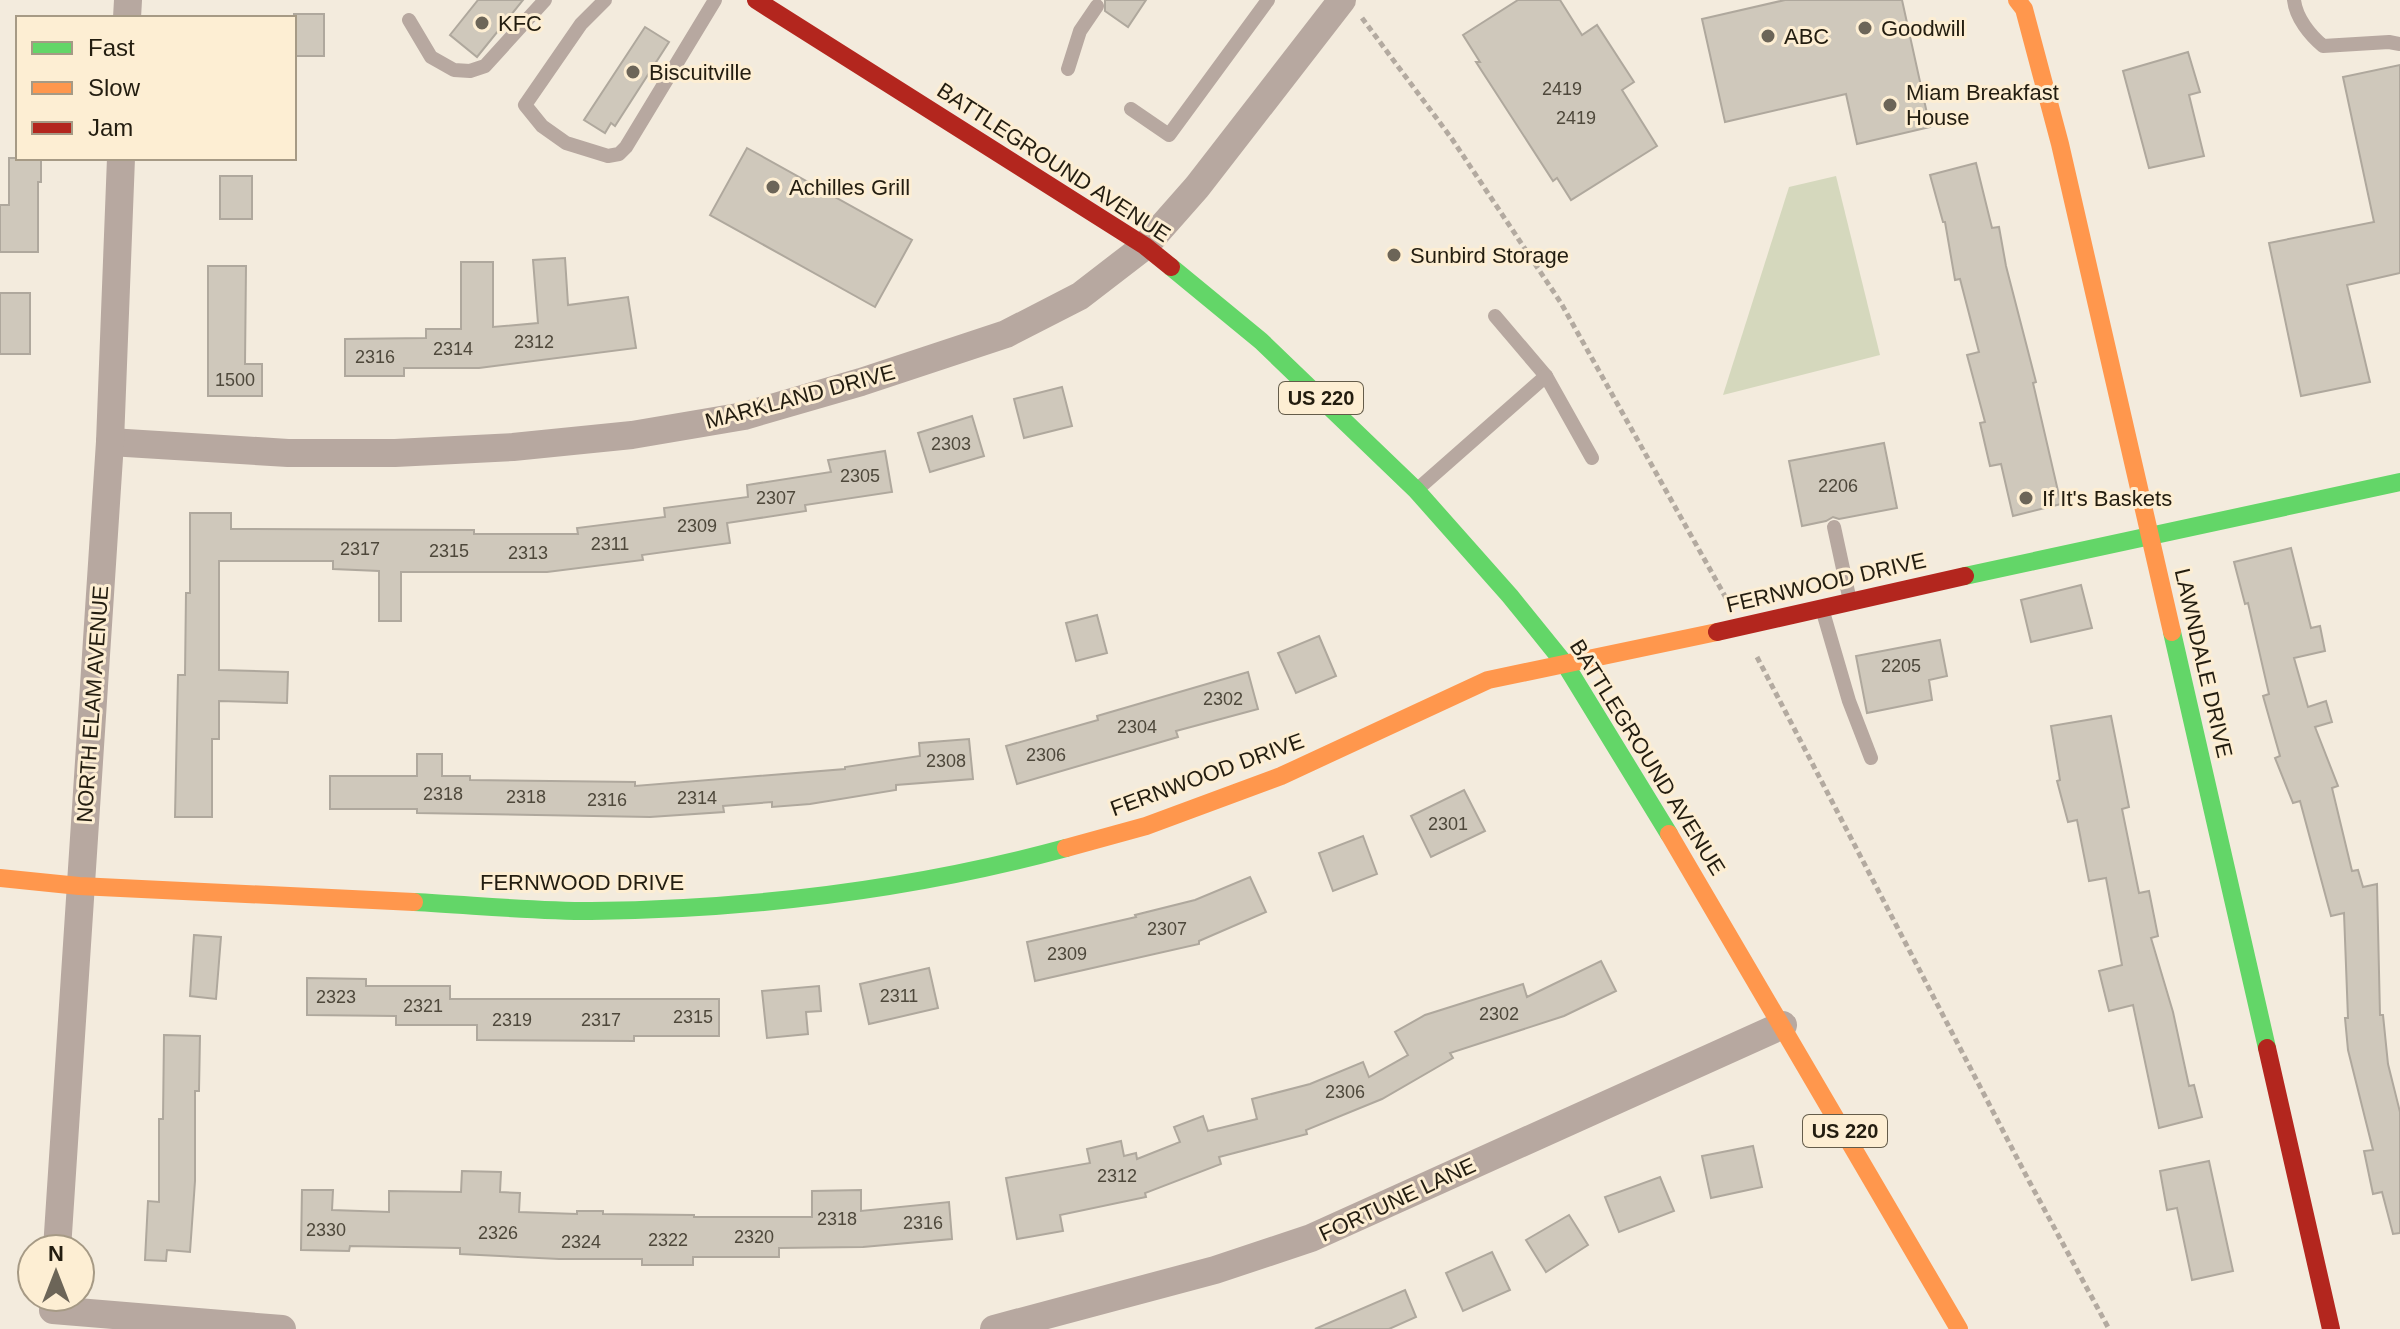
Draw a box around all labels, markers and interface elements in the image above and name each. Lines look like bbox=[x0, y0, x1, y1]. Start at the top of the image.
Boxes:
place label: KFC bbox=[498, 11, 542, 36]
marker: KFC bbox=[473, 14, 491, 32]
legend bbox=[16, 16, 296, 160]
place label: Goodwill bbox=[1881, 16, 1965, 41]
marker: Goodwill bbox=[1856, 19, 1874, 37]
place label: ABC bbox=[1784, 24, 1829, 49]
marker: ABC bbox=[1759, 27, 1777, 45]
text: Fast bbox=[88, 34, 135, 61]
place label: Biscuitville bbox=[649, 60, 752, 85]
marker: Biscuitville bbox=[624, 63, 642, 81]
text: Slow bbox=[88, 74, 141, 101]
street label: BATTLEGROUND AVENUE bbox=[932, 78, 1175, 247]
house number: 2419 bbox=[1542, 79, 1582, 99]
place label: Miam Breakfast House bbox=[1906, 80, 2059, 130]
marker: Miam Breakfast House bbox=[1881, 96, 1899, 114]
house number: 2419 bbox=[1556, 108, 1596, 128]
text: Jam bbox=[88, 114, 133, 141]
place label: Achilles Grill bbox=[789, 175, 910, 200]
marker: Achilles Grill bbox=[764, 178, 782, 196]
place label: Sunbird Storage bbox=[1410, 243, 1569, 268]
marker: Sunbird Storage bbox=[1385, 246, 1403, 264]
house number: 2312 bbox=[514, 332, 554, 352]
house number: 2314 bbox=[433, 339, 473, 359]
house number: 2316 bbox=[355, 347, 395, 367]
street label: MARKLAND DRIVE bbox=[702, 359, 898, 434]
house number: 1500 bbox=[215, 370, 255, 390]
road number: US 220 bbox=[1279, 382, 1363, 414]
house number: 2303 bbox=[931, 434, 971, 454]
house number: 2305 bbox=[840, 466, 880, 486]
house number: 2206 bbox=[1818, 476, 1858, 496]
place label: If It's Baskets bbox=[2042, 486, 2172, 511]
house number: 2307 bbox=[756, 488, 796, 508]
marker: If It's Baskets bbox=[2017, 489, 2035, 507]
house number: 2309 bbox=[677, 516, 717, 536]
house number: 2311 bbox=[591, 534, 629, 554]
house number: 2317 bbox=[340, 539, 380, 559]
house number: 2315 bbox=[429, 541, 469, 561]
house number: 2313 bbox=[508, 543, 548, 563]
street label: FERNWOOD DRIVE bbox=[1724, 547, 1928, 618]
street label: LAWNDALE DRIVE bbox=[2170, 566, 2237, 760]
street label: NORTH ELAM AVENUE bbox=[72, 585, 113, 823]
street label: BATTLEGROUND AVENUE bbox=[1565, 635, 1731, 880]
house number: 2205 bbox=[1881, 656, 1921, 676]
house number: 2302 bbox=[1203, 689, 1243, 709]
house number: 2304 bbox=[1117, 717, 1157, 737]
street label: FERNWOOD DRIVE bbox=[1107, 728, 1307, 821]
house number: 2306 bbox=[1026, 745, 1066, 765]
house number: 2308 bbox=[926, 751, 966, 771]
house number: 2318 bbox=[423, 784, 463, 804]
house number: 2318 bbox=[506, 787, 546, 807]
house number: 2314 bbox=[677, 788, 717, 808]
house number: 2316 bbox=[587, 790, 627, 810]
house number: 2301 bbox=[1428, 814, 1468, 834]
street label: FERNWOOD DRIVE bbox=[480, 870, 684, 895]
house number: 2307 bbox=[1147, 919, 1187, 939]
house number: 2309 bbox=[1047, 944, 1087, 964]
house number: 2311 bbox=[880, 986, 918, 1006]
house number: 2323 bbox=[316, 987, 356, 1007]
house number: 2321 bbox=[403, 996, 443, 1016]
house number: 2302 bbox=[1479, 1004, 1519, 1024]
house number: 2315 bbox=[673, 1007, 713, 1027]
house number: 2319 bbox=[492, 1010, 532, 1030]
house number: 2317 bbox=[581, 1010, 621, 1030]
house number: 2306 bbox=[1325, 1082, 1365, 1102]
road number: US 220 bbox=[1803, 1115, 1887, 1147]
street label: FORTUNE LANE bbox=[1315, 1152, 1479, 1247]
house number: 2312 bbox=[1097, 1166, 1137, 1186]
house number: 2318 bbox=[817, 1209, 857, 1229]
house number: 2316 bbox=[903, 1213, 943, 1233]
house number: 2330 bbox=[306, 1220, 346, 1240]
house number: 2326 bbox=[478, 1223, 518, 1243]
house number: 2320 bbox=[734, 1227, 774, 1247]
house number: 2322 bbox=[648, 1230, 688, 1250]
house number: 2324 bbox=[561, 1232, 601, 1252]
north arrow bbox=[16, 1233, 96, 1313]
text: N bbox=[48, 1241, 64, 1266]

